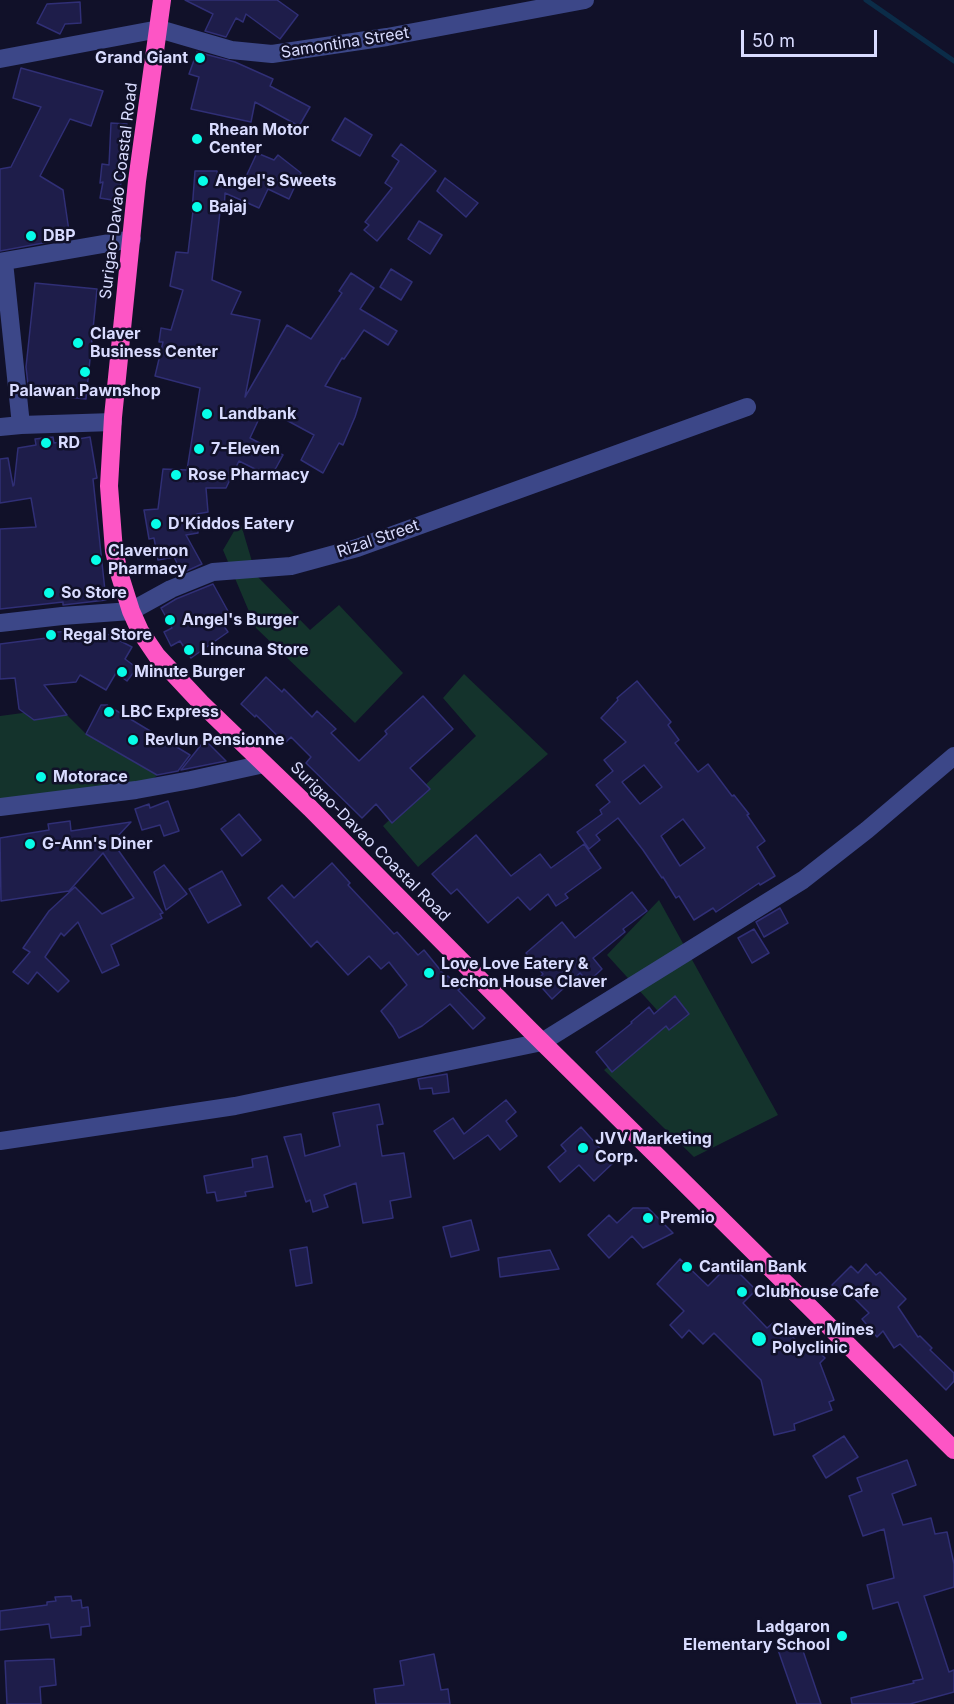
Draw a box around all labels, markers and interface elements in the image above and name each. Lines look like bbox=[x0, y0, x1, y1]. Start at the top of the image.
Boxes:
scale bar bbox=[744, 18, 880, 56]
street label: Samontina Street bbox=[280, 23, 410, 63]
text: 50 m bbox=[752, 30, 795, 51]
place label: Grand Giant bbox=[95, 48, 188, 68]
marker: Grand Giant bbox=[193, 51, 207, 65]
street label: Surigao-Davao Coastal Road bbox=[96, 82, 142, 300]
place label: Rhean Motor Center bbox=[209, 120, 309, 158]
marker: Rhean Motor Center bbox=[190, 132, 204, 146]
place label: Angel's Sweets bbox=[215, 171, 337, 191]
marker: Angel's Sweets bbox=[196, 174, 210, 188]
place label: Bajaj bbox=[209, 197, 247, 217]
marker: Bajaj bbox=[190, 200, 204, 214]
place label: DBP bbox=[43, 226, 76, 246]
marker: DBP bbox=[24, 229, 38, 243]
place label: Claver Business Center bbox=[90, 324, 218, 362]
marker: Claver Business Center bbox=[71, 336, 85, 350]
marker: Palawan Pawnshop bbox=[78, 365, 92, 379]
place label: Palawan Pawnshop bbox=[9, 381, 161, 401]
place label: Landbank bbox=[219, 404, 296, 424]
marker: Landbank bbox=[200, 407, 214, 421]
place label: RD bbox=[58, 433, 80, 453]
marker: RD bbox=[39, 436, 53, 450]
place label: 7-Eleven bbox=[211, 439, 280, 459]
marker: 7-Eleven bbox=[192, 442, 206, 456]
place label: Rose Pharmacy bbox=[188, 465, 309, 485]
marker: Rose Pharmacy bbox=[169, 468, 183, 482]
place label: D'Kiddos Eatery bbox=[168, 514, 294, 534]
street label: Rizal Street bbox=[334, 516, 422, 562]
marker: D'Kiddos Eatery bbox=[149, 517, 163, 531]
place label: Clavernon Pharmacy bbox=[108, 541, 188, 579]
marker: Clavernon Pharmacy bbox=[89, 553, 103, 567]
place label: So Store bbox=[61, 583, 127, 603]
marker: So Store bbox=[42, 586, 56, 600]
place label: Angel's Burger bbox=[182, 610, 299, 630]
marker: Angel's Burger bbox=[163, 613, 177, 627]
place label: Regal Store bbox=[63, 625, 152, 645]
marker: Regal Store bbox=[44, 628, 58, 642]
place label: Lincuna Store bbox=[201, 640, 308, 660]
marker: Lincuna Store bbox=[182, 643, 196, 657]
place label: Minute Burger bbox=[134, 662, 245, 682]
marker: Minute Burger bbox=[115, 665, 129, 679]
place label: LBC Express bbox=[121, 702, 219, 722]
marker: LBC Express bbox=[102, 705, 116, 719]
place label: Revlun Pensionne bbox=[145, 730, 285, 750]
marker: Revlun Pensionne bbox=[126, 733, 140, 747]
street label: Surigao-Davao Coastal Road bbox=[286, 758, 454, 926]
place label: Motorace bbox=[53, 767, 128, 787]
marker: Motorace bbox=[34, 770, 48, 784]
place label: G-Ann's Diner bbox=[42, 834, 152, 854]
marker: G-Ann's Diner bbox=[23, 837, 37, 851]
place label: Love Love Eatery & Lechon House Claver bbox=[441, 954, 607, 992]
marker: Love Love Eatery & Lechon House Claver bbox=[422, 966, 436, 980]
place label: JVV Marketing Corp. bbox=[595, 1129, 712, 1167]
marker: JVV Marketing Corp. bbox=[576, 1141, 590, 1155]
place label: Premio bbox=[660, 1208, 715, 1228]
marker: Premio bbox=[641, 1211, 655, 1225]
place label: Cantilan Bank bbox=[699, 1257, 807, 1277]
marker: Cantilan Bank bbox=[680, 1260, 694, 1274]
place label: Clubhouse Cafe bbox=[754, 1282, 879, 1302]
marker: Clubhouse Cafe bbox=[735, 1285, 749, 1299]
place label: Claver Mines Polyclinic bbox=[772, 1320, 874, 1358]
marker: Claver Mines Polyclinic bbox=[750, 1330, 768, 1348]
place label: Ladgaron Elementary School bbox=[683, 1617, 830, 1655]
marker: Ladgaron Elementary School bbox=[835, 1629, 849, 1643]

